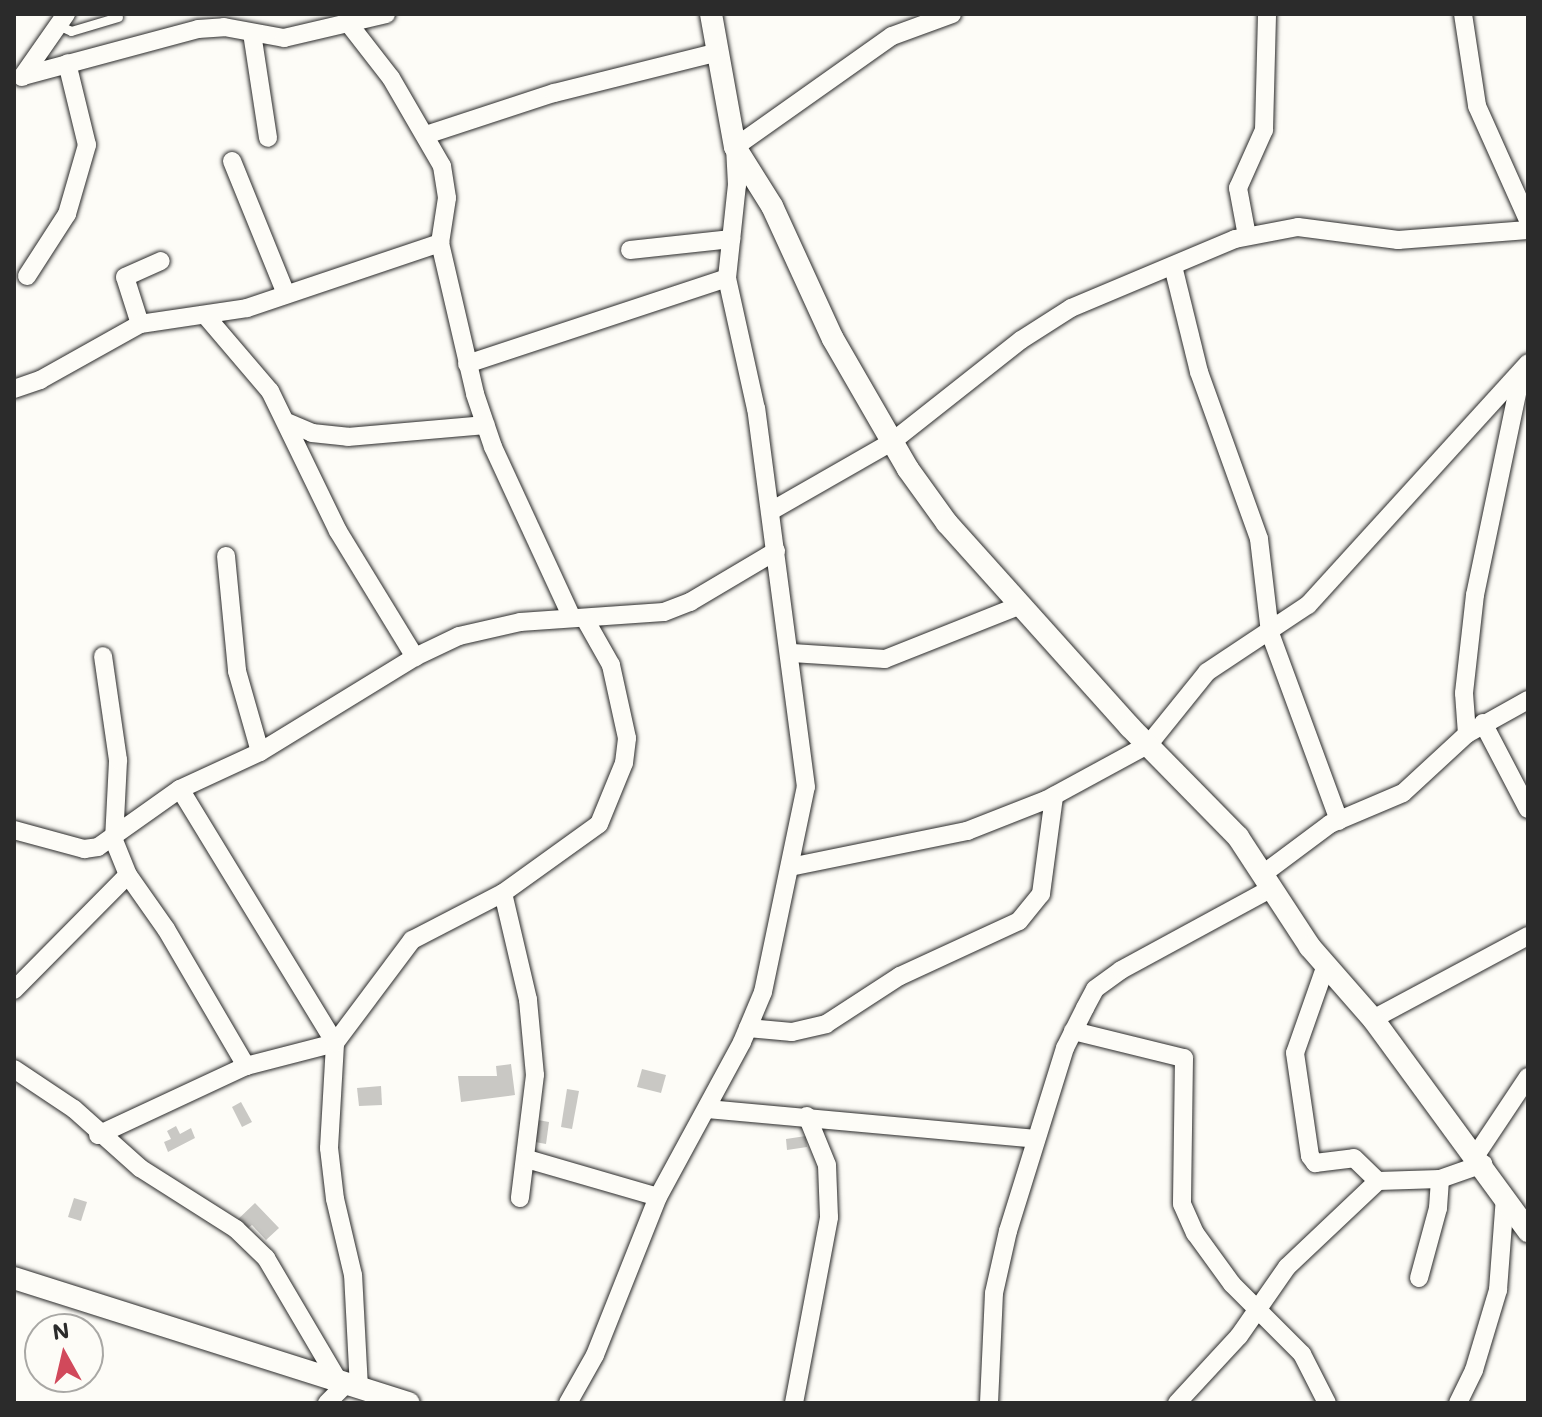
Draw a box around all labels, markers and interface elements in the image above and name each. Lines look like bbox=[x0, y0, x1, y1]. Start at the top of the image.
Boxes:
north arrow bbox=[24, 1313, 104, 1393]
text: N bbox=[51, 1315, 71, 1346]

